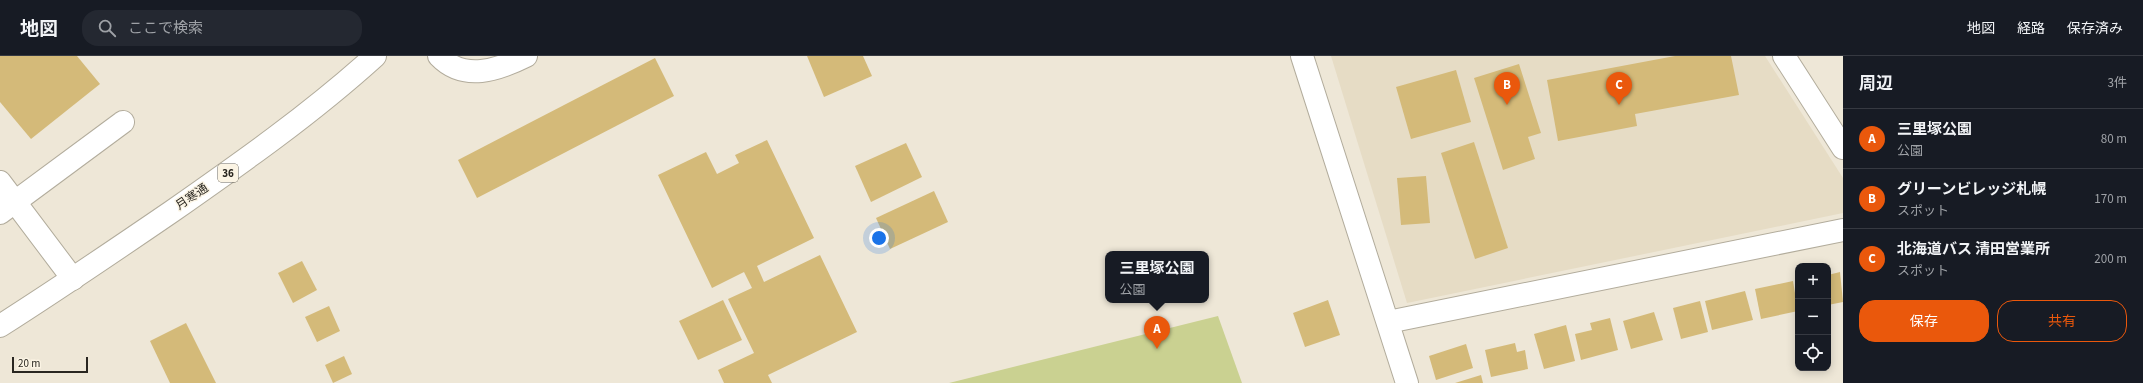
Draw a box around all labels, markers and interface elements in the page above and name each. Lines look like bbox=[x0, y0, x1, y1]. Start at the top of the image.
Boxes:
search box bbox=[82, 10, 362, 46]
text: 地図 bbox=[20, 16, 58, 43]
icon: search bbox=[96, 17, 118, 39]
text: ここで検索 bbox=[128, 18, 203, 39]
text: 地図 bbox=[1967, 19, 1995, 39]
text: 経路 bbox=[2017, 19, 2045, 39]
text: 保存済み bbox=[2067, 19, 2123, 39]
pin: B bbox=[1494, 72, 1520, 105]
pin: C bbox=[1606, 72, 1632, 105]
text: 周辺 bbox=[1859, 72, 1893, 96]
text: 3件 bbox=[2108, 74, 2127, 92]
text: 三里塚公園 bbox=[1897, 119, 1972, 140]
text: A bbox=[1868, 130, 1876, 148]
text: 80 m bbox=[2101, 130, 2127, 148]
text: 公園 bbox=[1897, 142, 1923, 160]
road number: 36 bbox=[218, 164, 238, 182]
text: グリーンビレッジ札幌 bbox=[1897, 179, 2046, 200]
street label: 月寒通 bbox=[172, 180, 212, 214]
text: B bbox=[1868, 190, 1876, 208]
text: 170 m bbox=[2094, 190, 2127, 208]
text: スポット bbox=[1897, 202, 1949, 220]
your location bbox=[869, 228, 889, 248]
text: 北海道バス 清田営業所 bbox=[1897, 239, 2050, 260]
text: C bbox=[1868, 250, 1876, 268]
text: 200 m bbox=[2094, 250, 2127, 268]
popup bbox=[1105, 251, 1209, 303]
text: 三里塚公園 bbox=[1119, 258, 1195, 279]
text: スポット bbox=[1897, 262, 1949, 280]
map controls bbox=[1795, 263, 1831, 371]
button: + bbox=[1795, 263, 1831, 299]
text: 公園 bbox=[1119, 281, 1146, 299]
button: − bbox=[1795, 299, 1831, 335]
button: 保存 bbox=[1859, 300, 1989, 342]
button: 共有 bbox=[1997, 300, 2127, 342]
pin: A bbox=[1144, 316, 1170, 349]
button: locate bbox=[1795, 335, 1831, 371]
scale bar bbox=[12, 355, 88, 374]
text: 20 m bbox=[18, 356, 40, 371]

